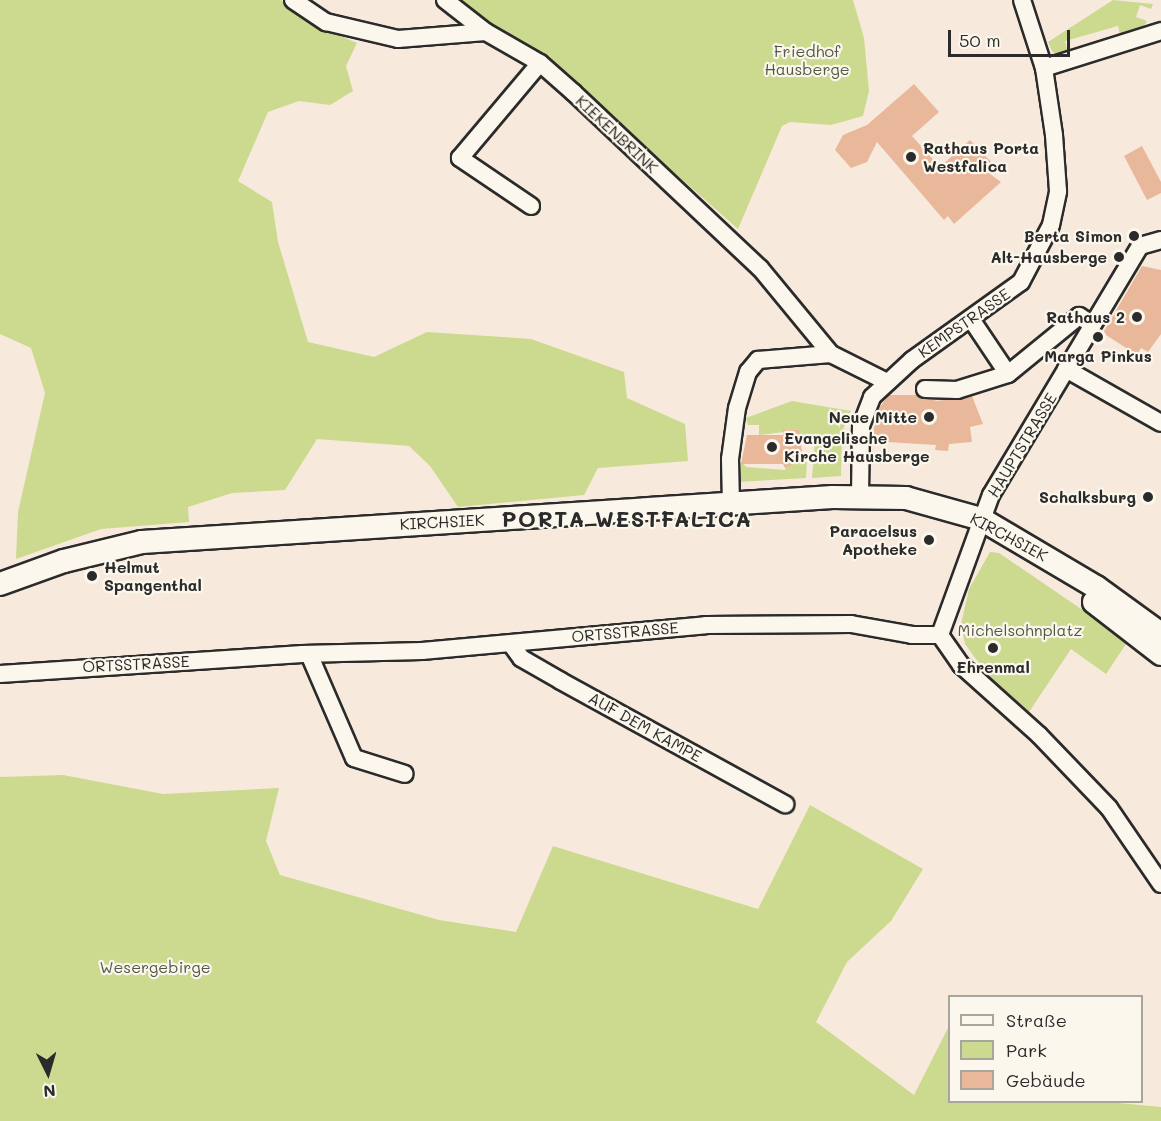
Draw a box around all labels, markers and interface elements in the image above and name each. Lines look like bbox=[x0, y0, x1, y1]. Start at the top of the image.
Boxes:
scale bar bbox=[951, 18, 1072, 56]
text: 50 m bbox=[959, 28, 1001, 52]
park label: Friedhof Hausberge bbox=[764, 41, 850, 79]
street label: KIEKENBRINK bbox=[572, 91, 662, 177]
place label: Rathaus Porta Westfalica bbox=[923, 138, 1039, 176]
marker: Rathaus Porta Westfalica bbox=[904, 150, 918, 164]
place label: Berta Simon bbox=[1024, 226, 1122, 246]
marker: Berta Simon bbox=[1127, 229, 1141, 243]
place label: Alt-Hausberge bbox=[991, 247, 1107, 267]
marker: Alt-Hausberge bbox=[1112, 250, 1126, 264]
street label: KEMPSTRASSE bbox=[914, 284, 1014, 362]
place label: Rathaus 2 bbox=[1046, 307, 1125, 327]
marker: Rathaus 2 bbox=[1130, 310, 1144, 324]
marker: Marga Pinkus bbox=[1091, 330, 1105, 344]
place label: Marga Pinkus bbox=[1044, 346, 1152, 366]
street label: HAUPTSTRASSE bbox=[983, 389, 1061, 501]
place label: Neue Mitte bbox=[829, 407, 917, 427]
marker: Neue Mitte bbox=[922, 410, 936, 424]
place label: Evangelische Kirche Hausberge bbox=[784, 428, 929, 466]
marker: Evangelische Kirche Hausberge bbox=[765, 440, 779, 454]
place label: Schalksburg bbox=[1039, 487, 1136, 507]
marker: Schalksburg bbox=[1141, 490, 1155, 504]
district label: PORTA WESTFALICA bbox=[502, 506, 752, 532]
street label: KIRCHSIEK bbox=[967, 509, 1051, 565]
street label: KIRCHSIEK bbox=[399, 510, 485, 534]
place label: Paracelsus Apotheke bbox=[829, 521, 917, 559]
marker: Paracelsus Apotheke bbox=[922, 533, 936, 547]
place label: Helmut Spangenthal bbox=[104, 557, 202, 595]
marker: Helmut Spangenthal bbox=[85, 569, 99, 583]
street label: ORTSSTRASSE bbox=[571, 618, 679, 646]
park label: Michelsohnplatz bbox=[958, 620, 1082, 640]
marker: Ehrenmal bbox=[986, 641, 1000, 655]
street label: ORTSSTRASSE bbox=[82, 652, 190, 676]
place label: Ehrenmal bbox=[956, 657, 1030, 677]
street label: AUF DEM KAMPE bbox=[585, 688, 705, 766]
park label: Wesergebirge bbox=[99, 957, 211, 977]
legend bbox=[948, 995, 1143, 1103]
text: Straße bbox=[1006, 1008, 1067, 1032]
text: Park bbox=[1006, 1038, 1047, 1062]
north arrow bbox=[18, 1043, 78, 1103]
text: Gebäude bbox=[1006, 1068, 1086, 1092]
text: N bbox=[43, 1080, 57, 1102]

